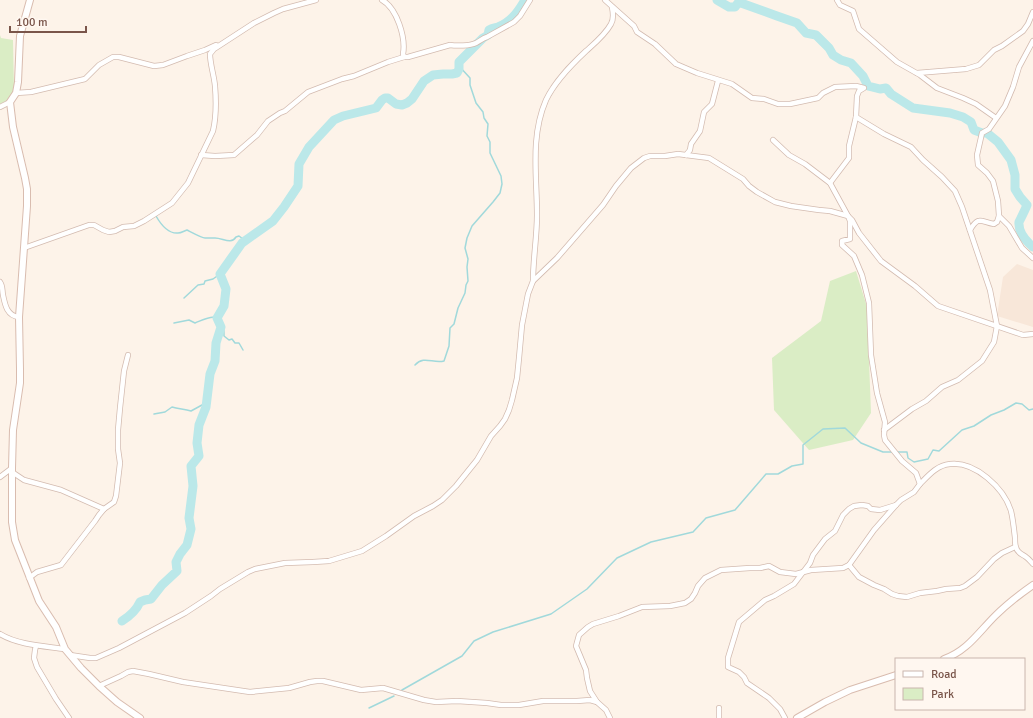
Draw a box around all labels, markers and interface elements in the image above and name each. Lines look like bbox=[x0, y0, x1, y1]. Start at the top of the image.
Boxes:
scale bar bbox=[10, 8, 86, 34]
text: 100 m bbox=[16, 15, 48, 30]
legend bbox=[895, 658, 1025, 710]
text: Road bbox=[931, 667, 957, 682]
text: Park bbox=[931, 687, 954, 702]

